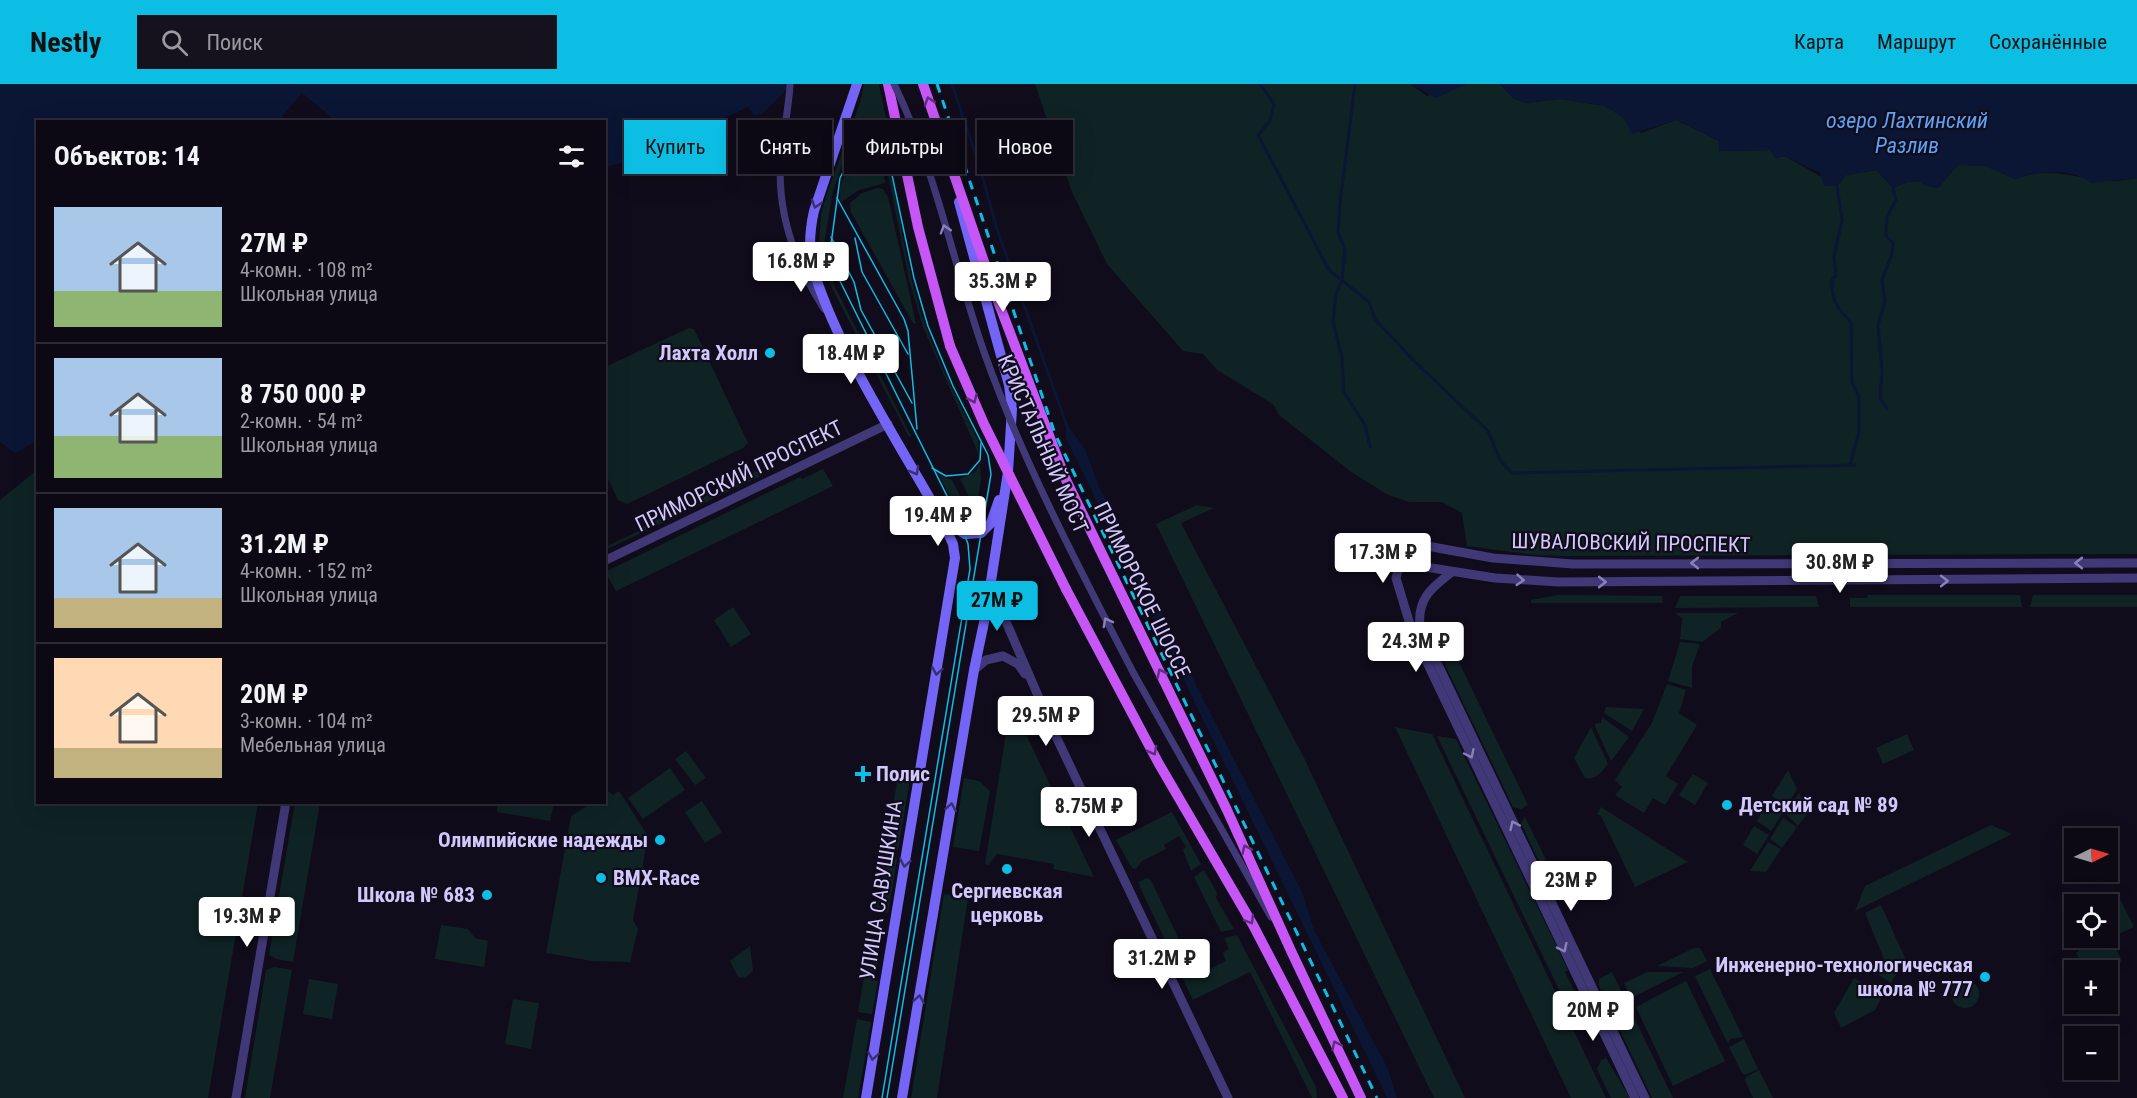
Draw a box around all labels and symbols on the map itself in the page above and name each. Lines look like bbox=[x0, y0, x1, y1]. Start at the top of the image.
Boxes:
one-way arrow bbox=[924, 96, 936, 107]
water label: озеро Лахтинский Разлив bbox=[1826, 108, 1988, 158]
one-way arrow bbox=[811, 198, 824, 209]
one-way arrow bbox=[940, 224, 952, 235]
pin: 16.8M ₽ bbox=[746, 242, 856, 293]
pin: 35.3M ₽ bbox=[948, 262, 1058, 313]
pin: 18.4M ₽ bbox=[796, 334, 906, 385]
place label: Лахта Холл bbox=[659, 341, 758, 365]
marker: Лахта Холл bbox=[763, 346, 777, 360]
street label: КРИСТАЛЬНЫЙ МОСТ bbox=[993, 351, 1093, 537]
one-way arrow bbox=[966, 393, 978, 404]
street label: ПРИМОРСКИЙ ПРОСПЕКТ bbox=[631, 415, 847, 537]
one-way arrow bbox=[908, 464, 919, 475]
pin: 19.4M ₽ bbox=[883, 496, 993, 547]
street label: ПРИМОРСКОЕ ШОССЕ bbox=[1089, 498, 1195, 682]
street label: ШУВАЛОВСКИЙ ПРОСПЕКТ bbox=[1511, 529, 1751, 557]
pin: 17.3M ₽ bbox=[1328, 533, 1438, 584]
pin: 30.8M ₽ bbox=[1785, 543, 1895, 594]
one-way arrow bbox=[1690, 557, 1699, 569]
one-way arrow bbox=[2074, 557, 2083, 569]
one-way arrow bbox=[1515, 573, 1524, 586]
one-way arrow bbox=[1940, 575, 1949, 587]
one-way arrow bbox=[1598, 576, 1607, 588]
pin: 27M ₽ bbox=[955, 581, 1039, 632]
one-way arrow bbox=[1103, 617, 1114, 628]
pin: 24.3M ₽ bbox=[1361, 622, 1471, 673]
one-way arrow bbox=[931, 666, 944, 676]
one-way arrow bbox=[1157, 669, 1168, 680]
pin: 29.5M ₽ bbox=[991, 696, 1101, 747]
one-way arrow bbox=[1146, 745, 1157, 756]
one-way arrow bbox=[1462, 747, 1474, 758]
place label: Полис bbox=[876, 762, 930, 786]
marker: Полис bbox=[854, 765, 872, 783]
pin: 8.75M ₽ bbox=[1034, 787, 1144, 838]
place label: Детский сад № 89 bbox=[1739, 793, 1898, 817]
street label: УЛИЦА САВУШКИНА bbox=[855, 798, 907, 982]
marker: Детский сад № 89 bbox=[1720, 798, 1734, 812]
one-way arrow bbox=[944, 802, 957, 812]
one-way arrow bbox=[1510, 820, 1522, 831]
place label: Олимпийские надежды bbox=[438, 828, 648, 852]
north arrow bbox=[2064, 828, 2118, 882]
marker: Олимпийские надежды bbox=[653, 833, 667, 847]
one-way arrow bbox=[1241, 845, 1253, 856]
one-way arrow bbox=[899, 859, 911, 868]
pin: 23M ₽ bbox=[1529, 861, 1613, 912]
marker: Сергиевская церковь bbox=[1000, 862, 1014, 876]
place label: BMX-Race bbox=[613, 866, 700, 890]
marker: BMX-Race bbox=[594, 871, 608, 885]
place label: Сергиевская церковь bbox=[951, 879, 1063, 927]
place label: Школа № 683 bbox=[357, 883, 475, 907]
marker: Школа № 683 bbox=[480, 888, 494, 902]
pin: 19.3M ₽ bbox=[192, 897, 302, 948]
one-way arrow bbox=[1243, 914, 1255, 924]
pin: 31.2M ₽ bbox=[1107, 939, 1217, 990]
one-way arrow bbox=[1556, 942, 1568, 953]
place label: Инженерно-технологическая школа № 777 bbox=[1715, 953, 1973, 1001]
marker: Инженерно-технологическая школа № 777 bbox=[1978, 970, 1992, 984]
pin: 20M ₽ bbox=[1551, 991, 1635, 1042]
one-way arrow bbox=[912, 994, 924, 1004]
one-way arrow bbox=[1332, 1041, 1344, 1052]
one-way arrow bbox=[867, 1050, 880, 1060]

